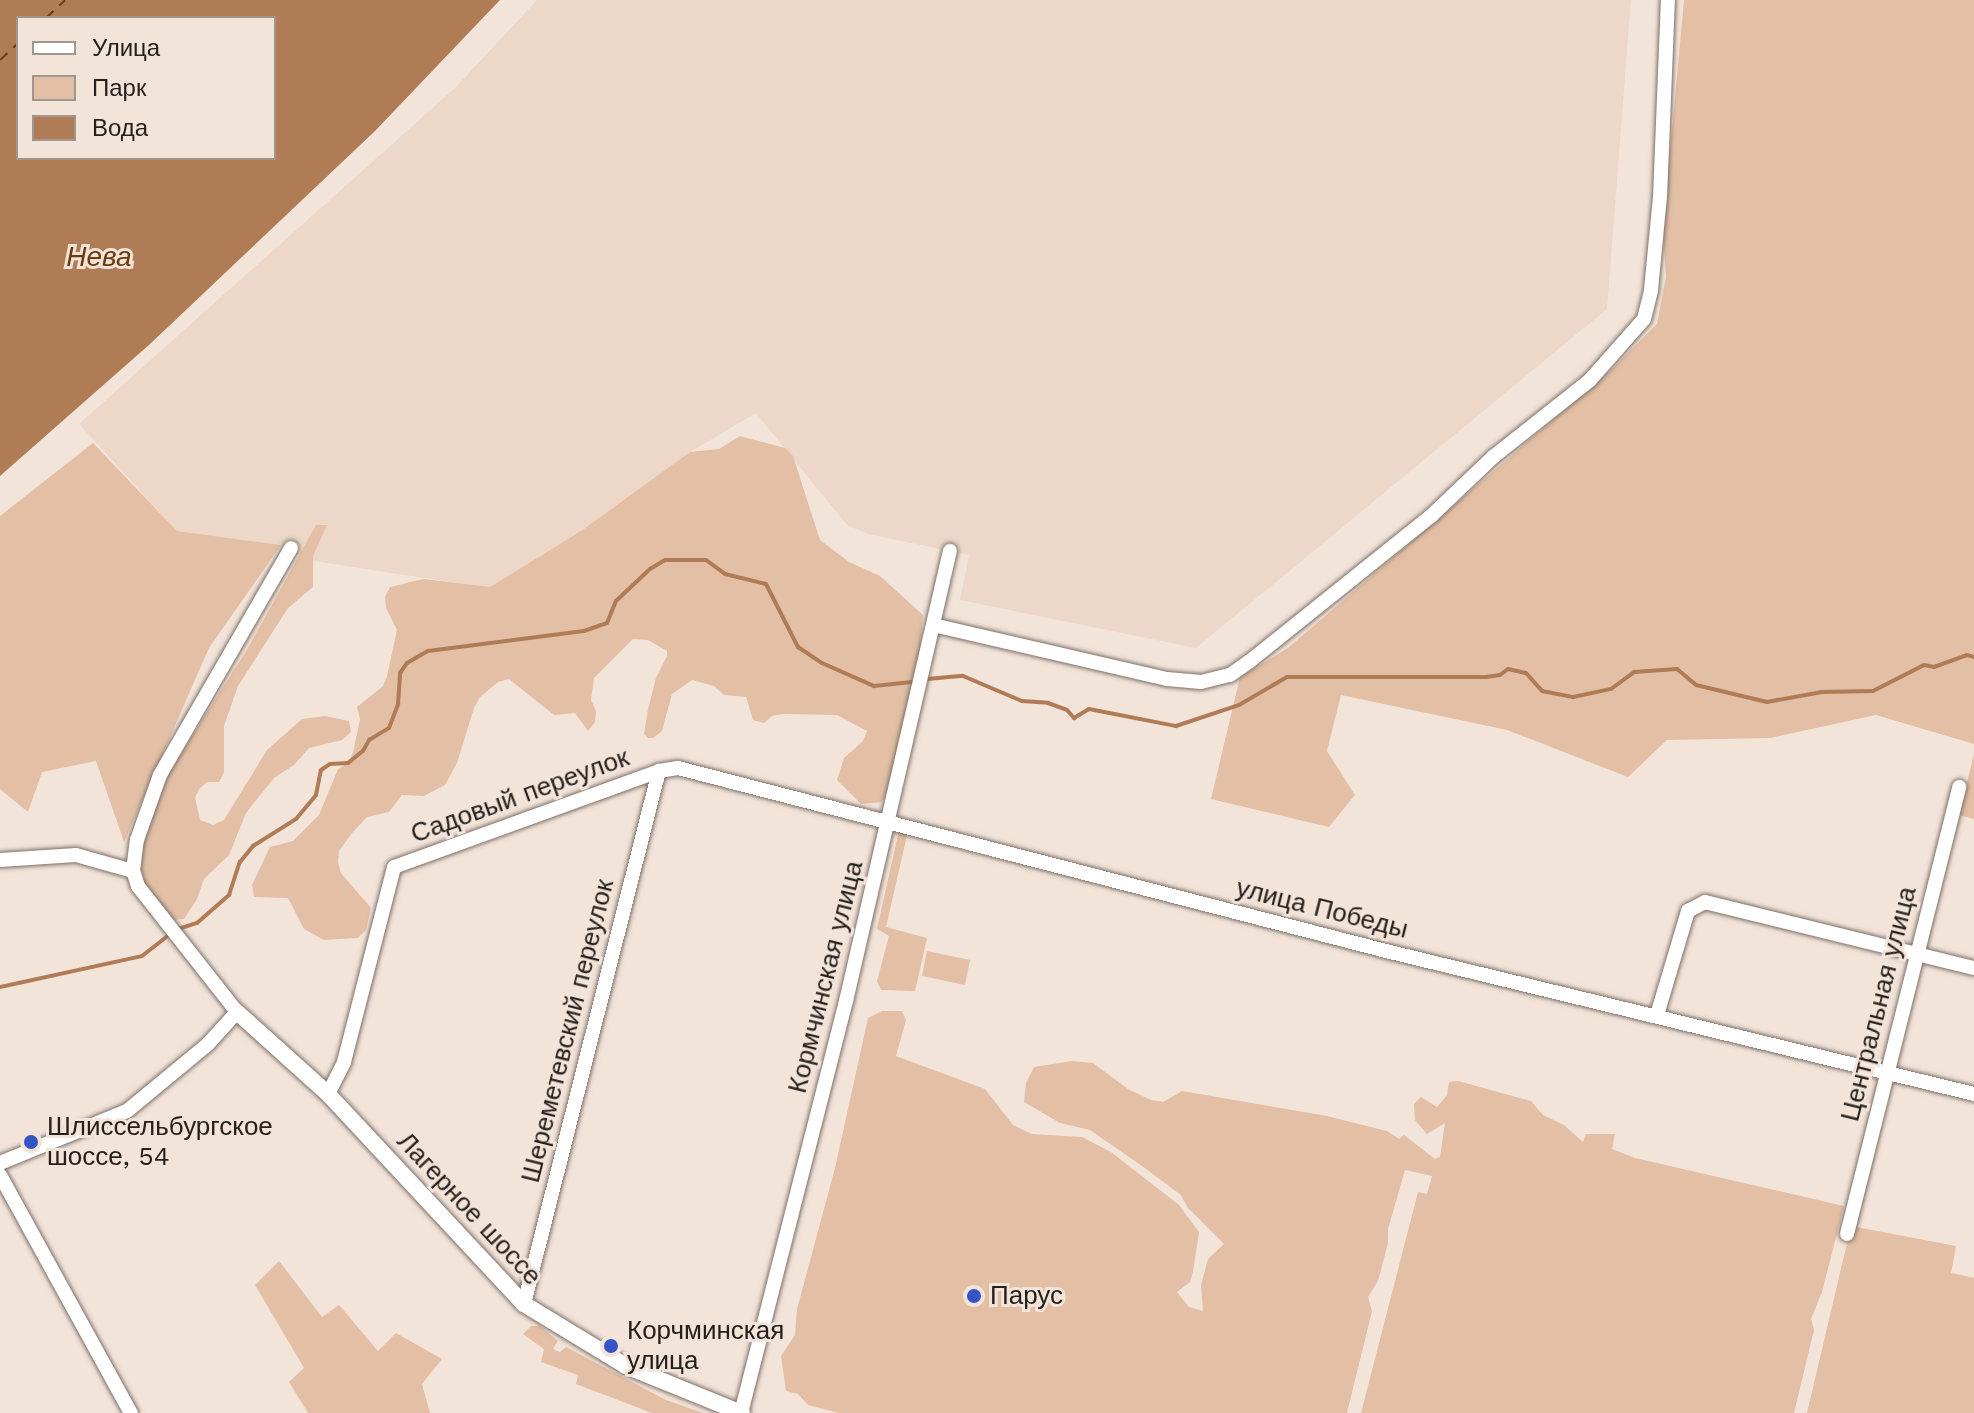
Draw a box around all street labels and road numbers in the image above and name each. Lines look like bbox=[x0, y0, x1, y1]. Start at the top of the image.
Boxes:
street label: Садовый переулок bbox=[407, 742, 633, 850]
street label: Кормчинская улица bbox=[782, 858, 870, 1096]
street label: улица Победы bbox=[1233, 873, 1411, 945]
street label: Шереметевский переулок bbox=[515, 876, 621, 1186]
street label: Центральная улица bbox=[1835, 883, 1923, 1125]
street label: Лагерное шоссе bbox=[390, 1126, 548, 1292]

